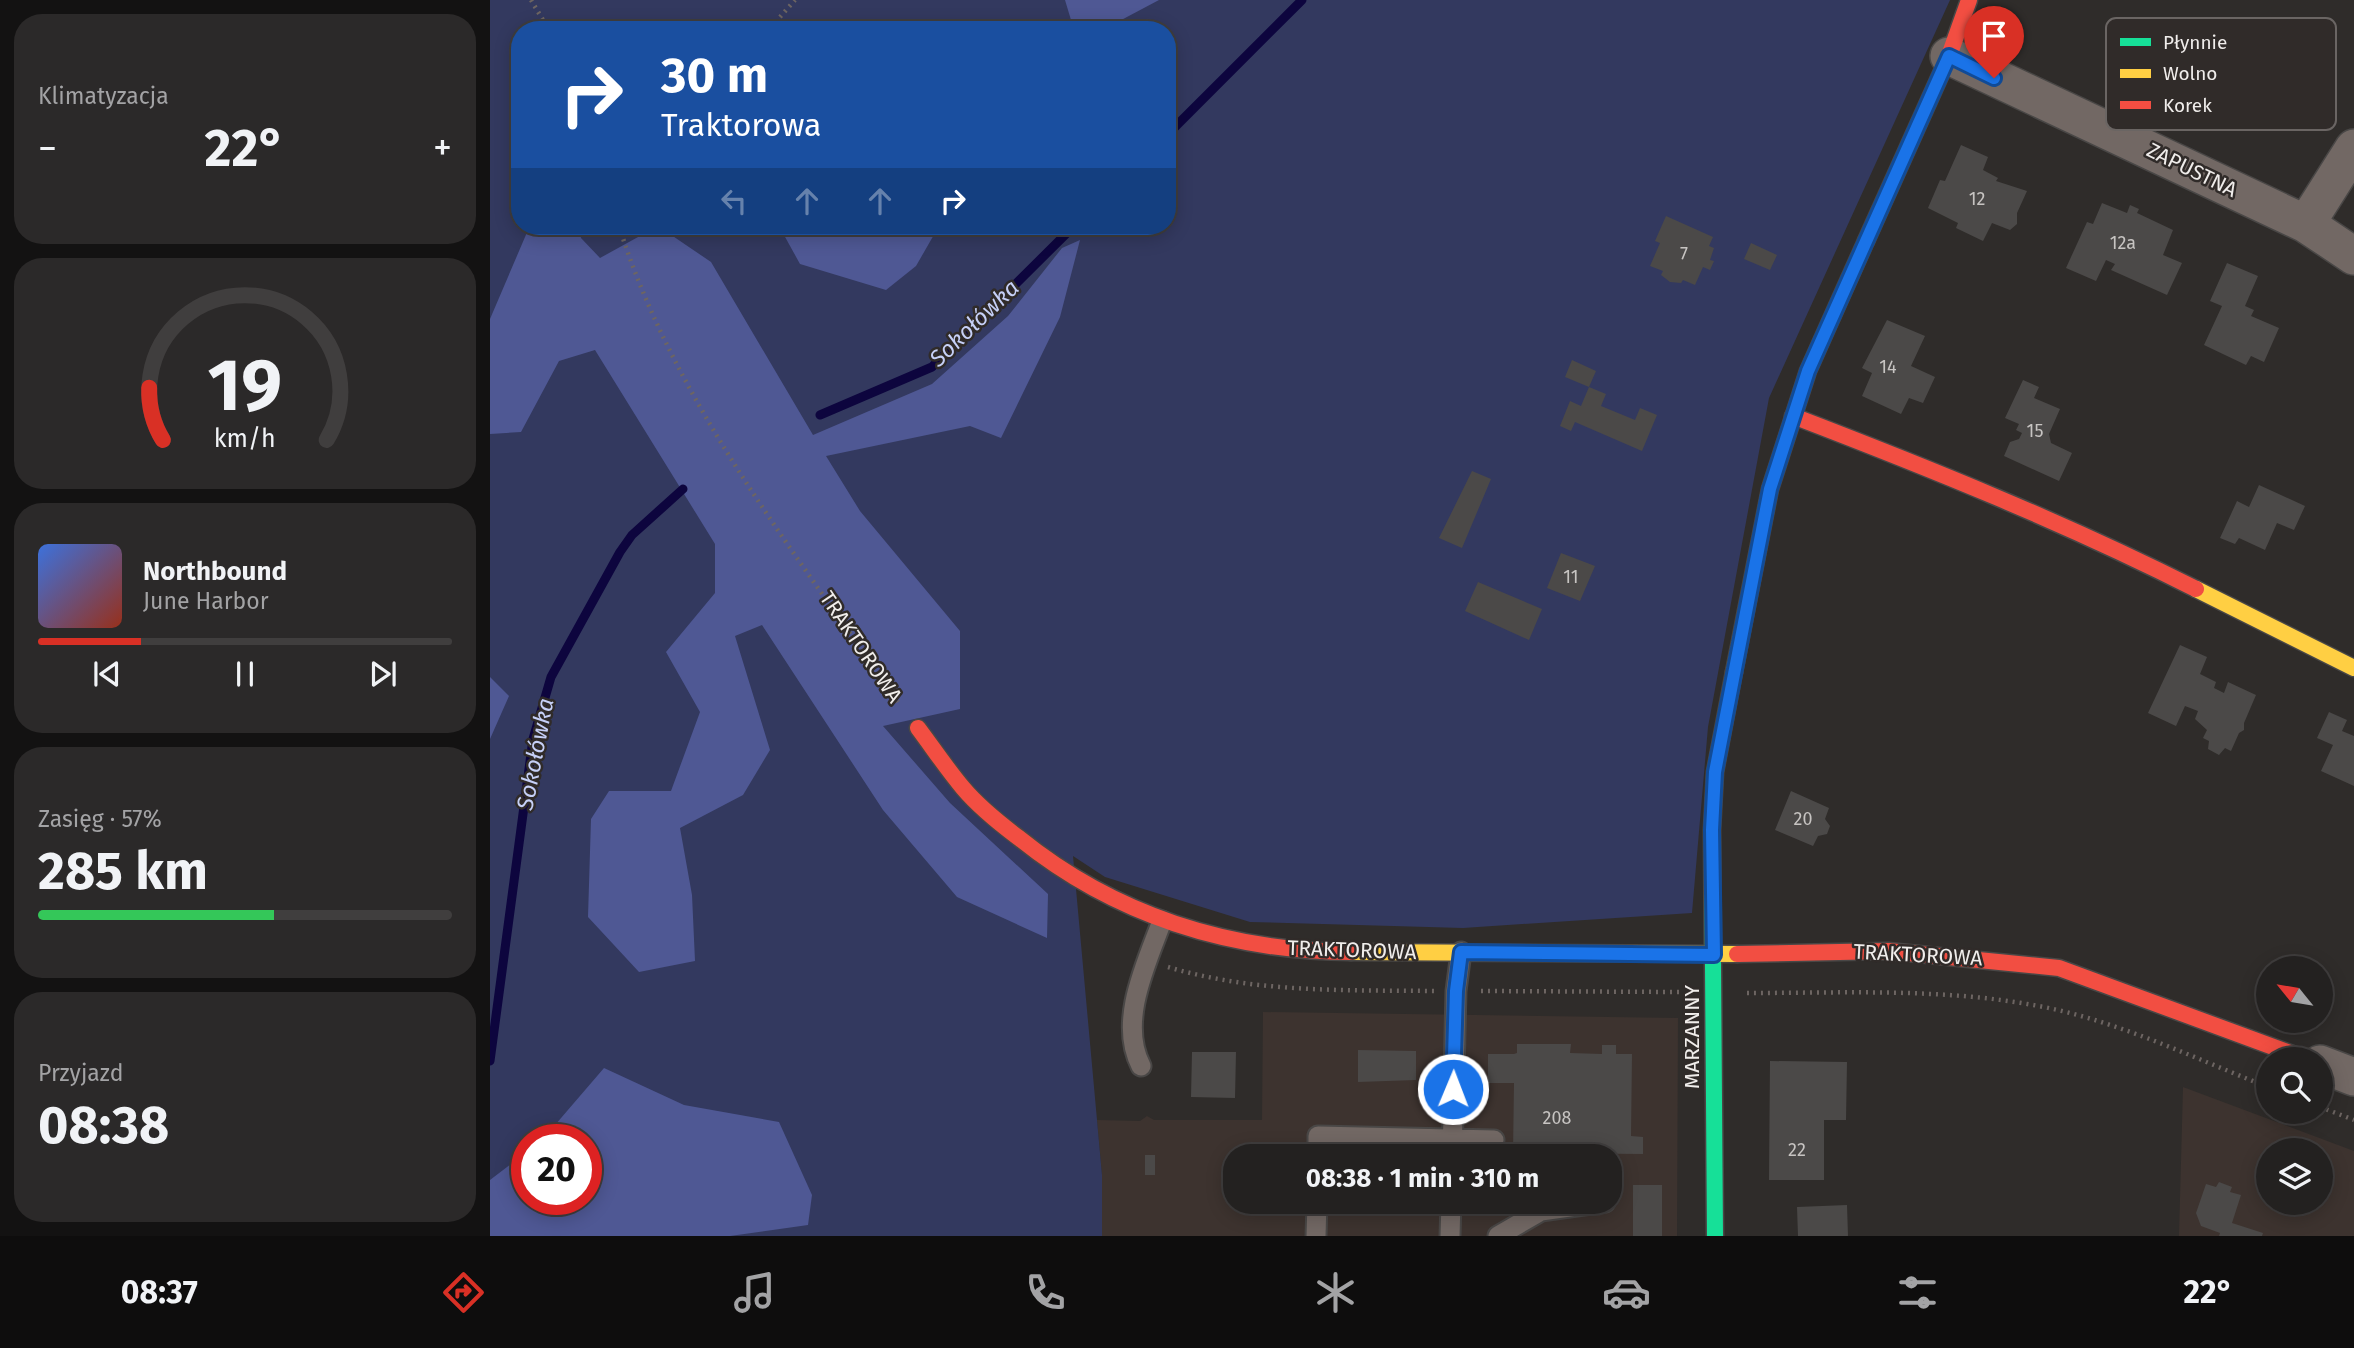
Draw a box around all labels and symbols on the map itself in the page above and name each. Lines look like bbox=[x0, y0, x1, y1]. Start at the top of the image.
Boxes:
pin bbox=[1964, 6, 2024, 78]
legend bbox=[2106, 18, 2336, 130]
text: Płynnie bbox=[2163, 31, 2227, 54]
text: Wolno bbox=[2163, 62, 2217, 85]
text: Korek bbox=[2163, 94, 2212, 117]
street label: ZAPUSTNA bbox=[2143, 137, 2241, 203]
house number: 12 bbox=[1969, 188, 1985, 210]
house number: 12a bbox=[2110, 232, 2136, 254]
house number: 7 bbox=[1680, 243, 1688, 265]
water label: Sokołówka bbox=[923, 274, 1024, 373]
house number: 14 bbox=[1879, 356, 1897, 378]
house number: 15 bbox=[2027, 420, 2043, 442]
house number: 11 bbox=[1563, 566, 1579, 588]
street label: TRAKTOROWA bbox=[814, 586, 908, 708]
water label: Sokołówka bbox=[510, 696, 560, 813]
house number: 20 bbox=[1794, 808, 1812, 830]
street label: TRAKTOROWA bbox=[1287, 935, 1417, 965]
street label: TRAKTOROWA bbox=[1853, 939, 1983, 971]
north arrow bbox=[2256, 956, 2333, 1032]
street label: MARZANNY bbox=[1679, 984, 1705, 1089]
position arrow bbox=[1416, 1052, 1490, 1126]
house number: 208 bbox=[1543, 1107, 1572, 1129]
speed limit sign: 20 bbox=[511, 1124, 602, 1215]
house number: 22 bbox=[1788, 1139, 1806, 1161]

